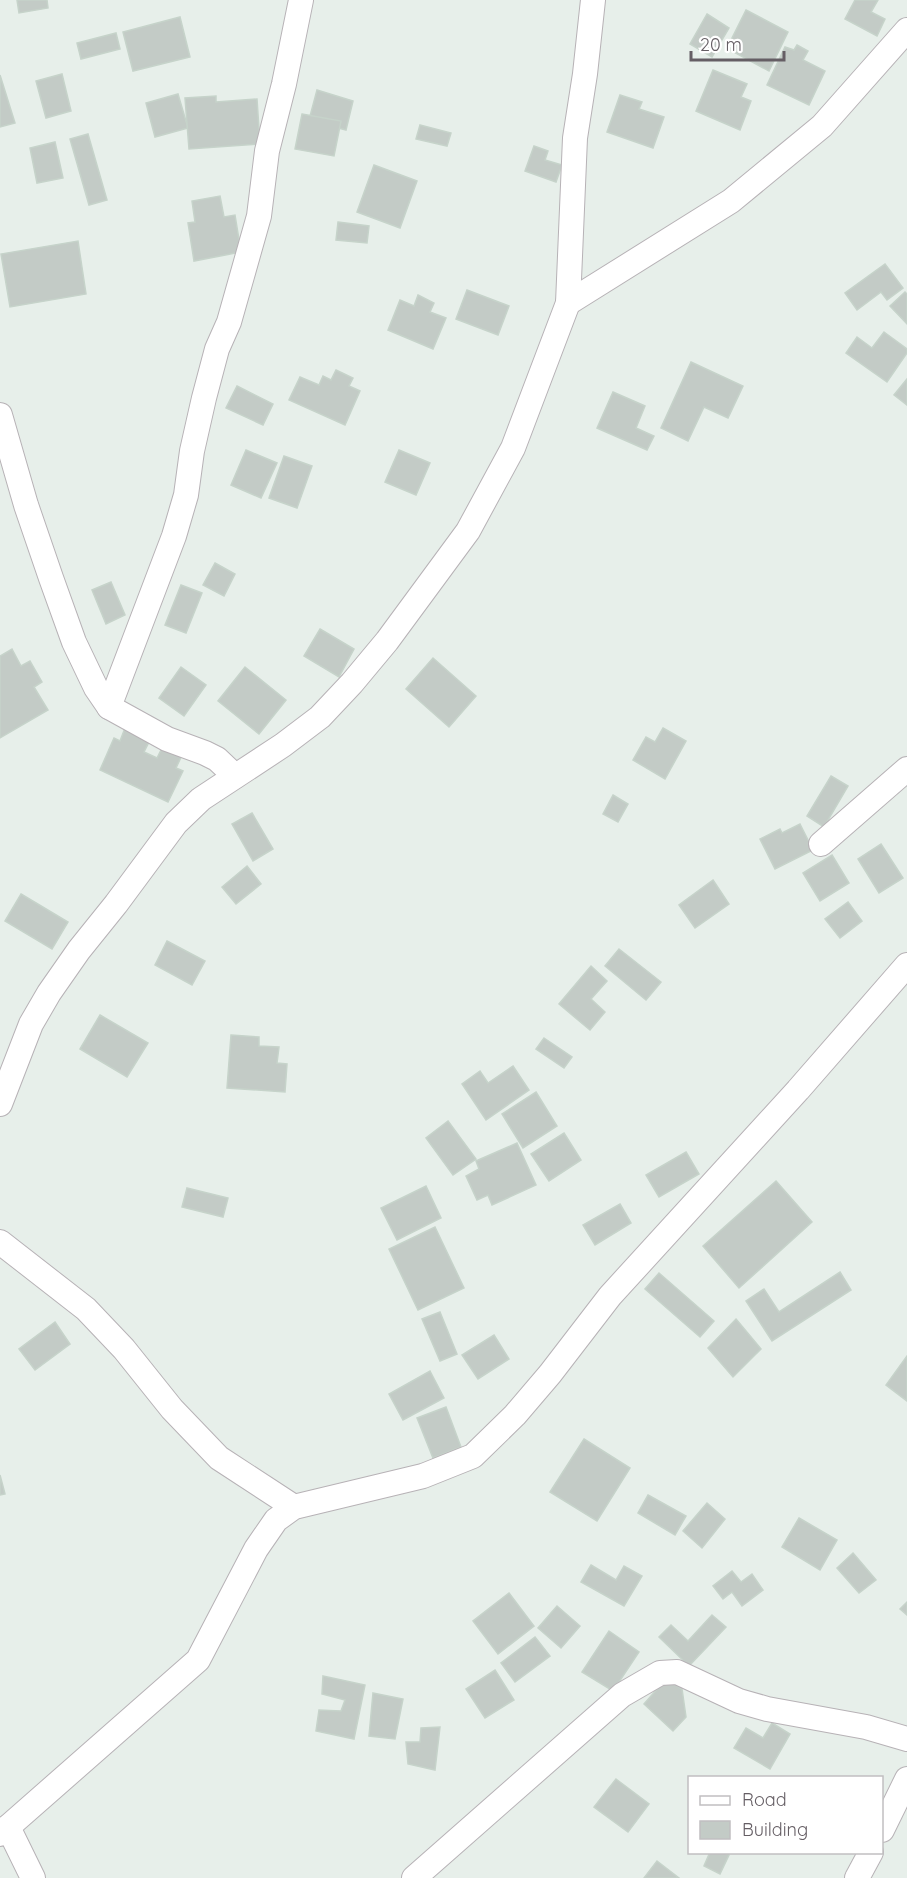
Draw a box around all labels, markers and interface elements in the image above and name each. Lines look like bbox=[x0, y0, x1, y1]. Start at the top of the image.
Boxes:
scale bar bbox=[691, 24, 784, 62]
text: 20 m bbox=[700, 33, 742, 56]
legend bbox=[688, 1776, 883, 1854]
text: Road bbox=[742, 1788, 787, 1811]
text: Building bbox=[742, 1818, 808, 1841]

